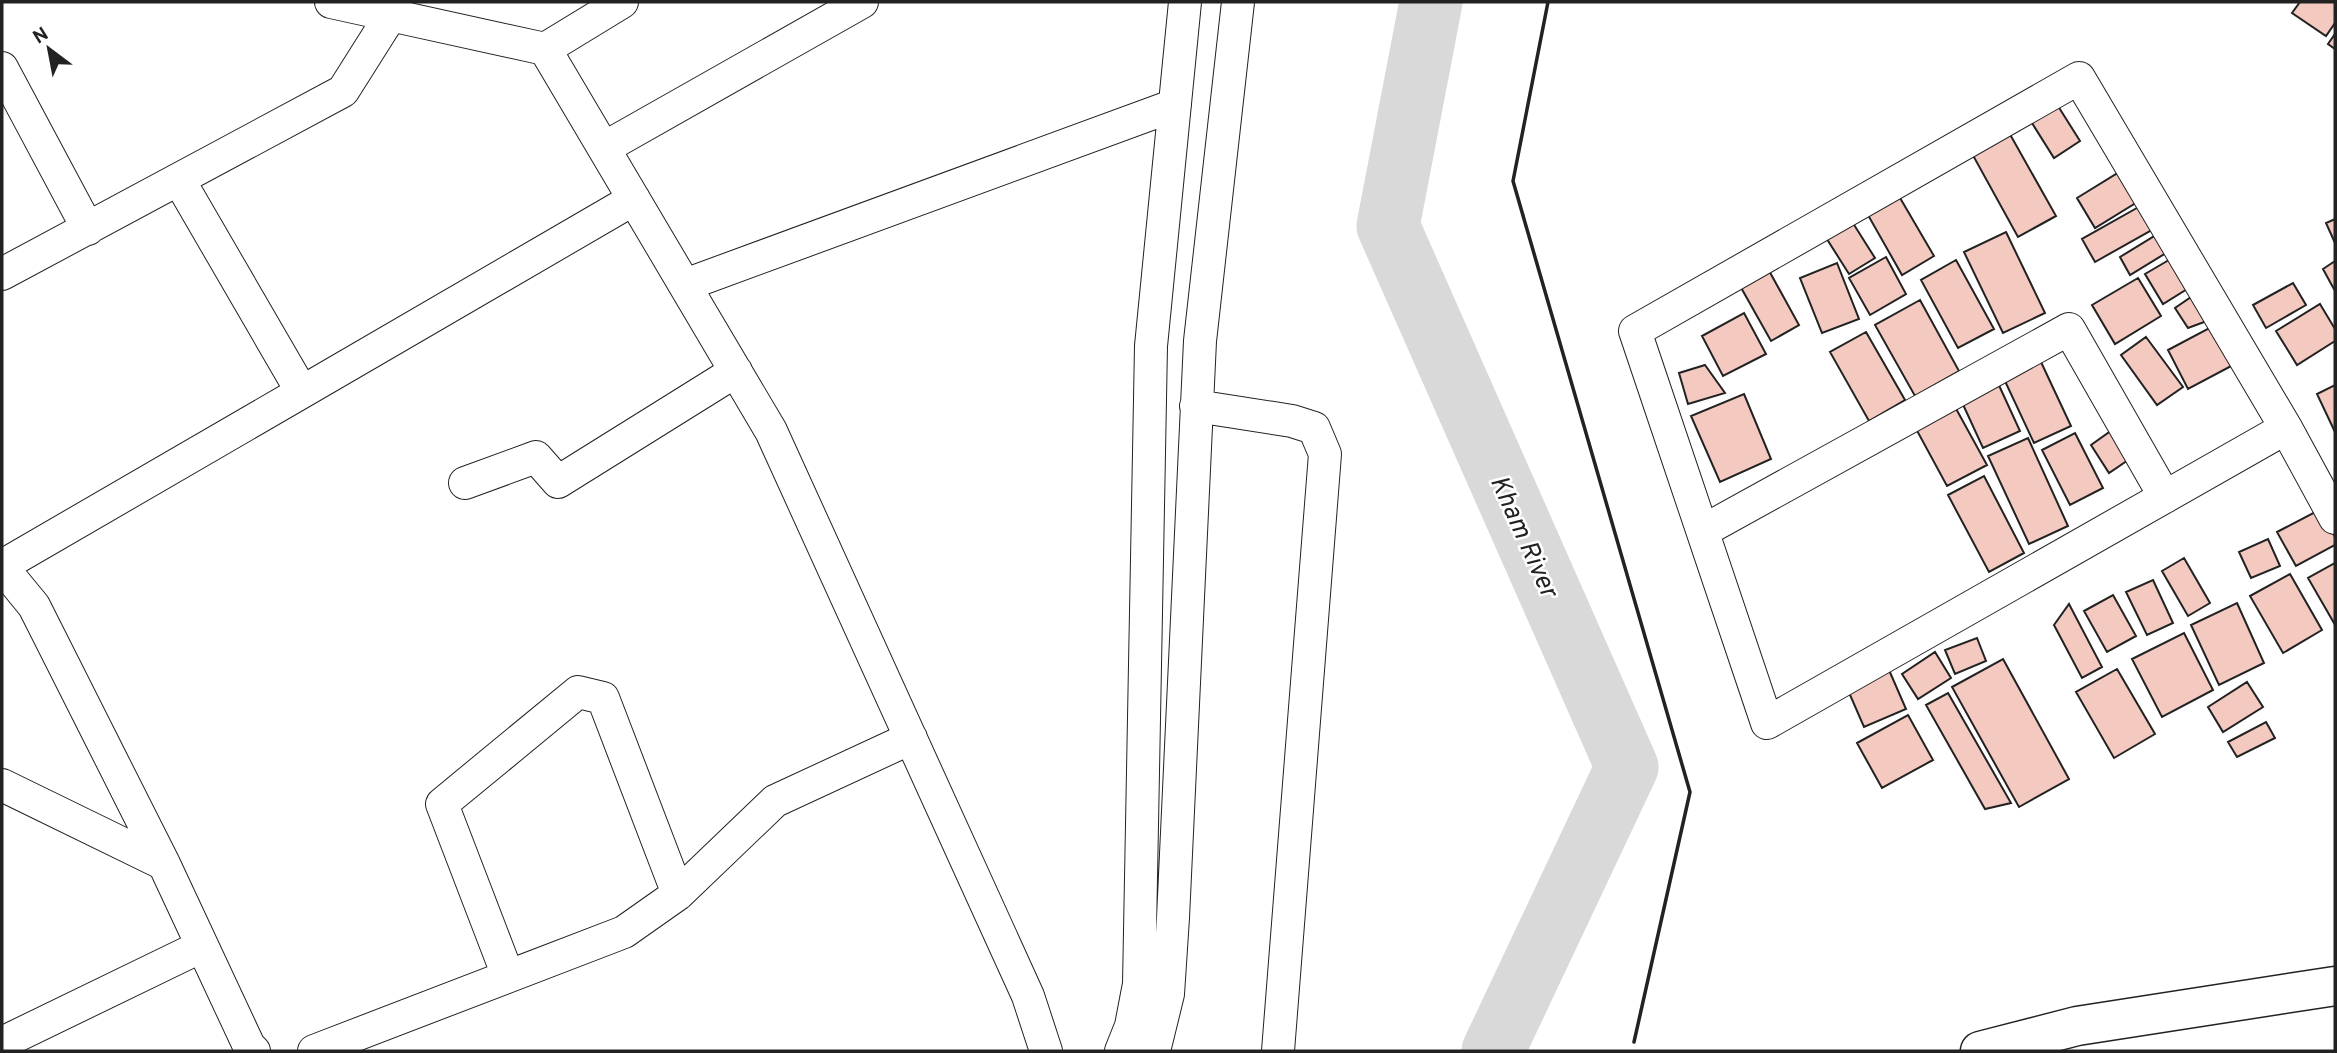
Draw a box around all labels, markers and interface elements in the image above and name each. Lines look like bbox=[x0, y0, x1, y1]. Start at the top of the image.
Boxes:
north arrow bbox=[14, 14, 84, 84]
text: N bbox=[29, 22, 53, 50]
water label: Kham River bbox=[1481, 471, 1565, 605]

